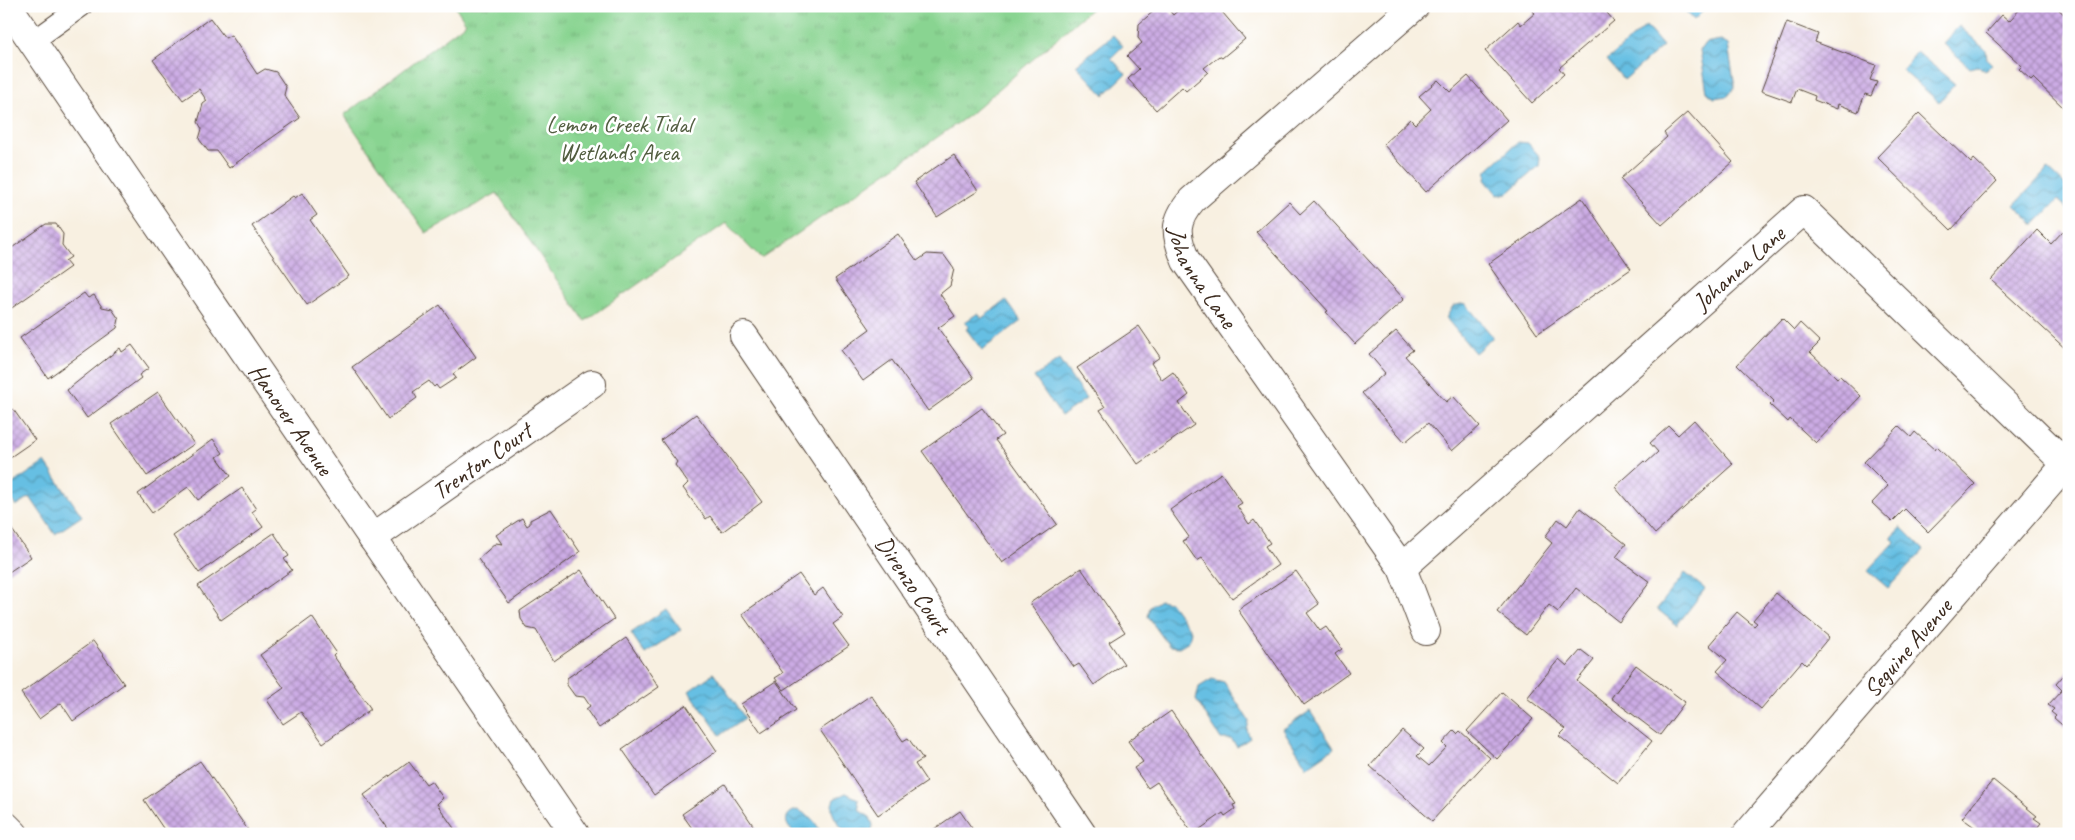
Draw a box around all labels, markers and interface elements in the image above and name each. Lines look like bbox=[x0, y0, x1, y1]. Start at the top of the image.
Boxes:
park label: Lemon Creek Tidal Wetlands Area bbox=[546, 109, 696, 167]
street label: Johanna Lane bbox=[1686, 218, 1793, 318]
street label: Johanna Lane bbox=[1163, 227, 1245, 336]
street label: Hanover Avenue bbox=[242, 358, 341, 483]
street label: Trenton Court bbox=[426, 414, 540, 506]
street label: Direnzo Court bbox=[869, 530, 958, 642]
street label: Seguine Avenue bbox=[1857, 591, 1960, 703]

